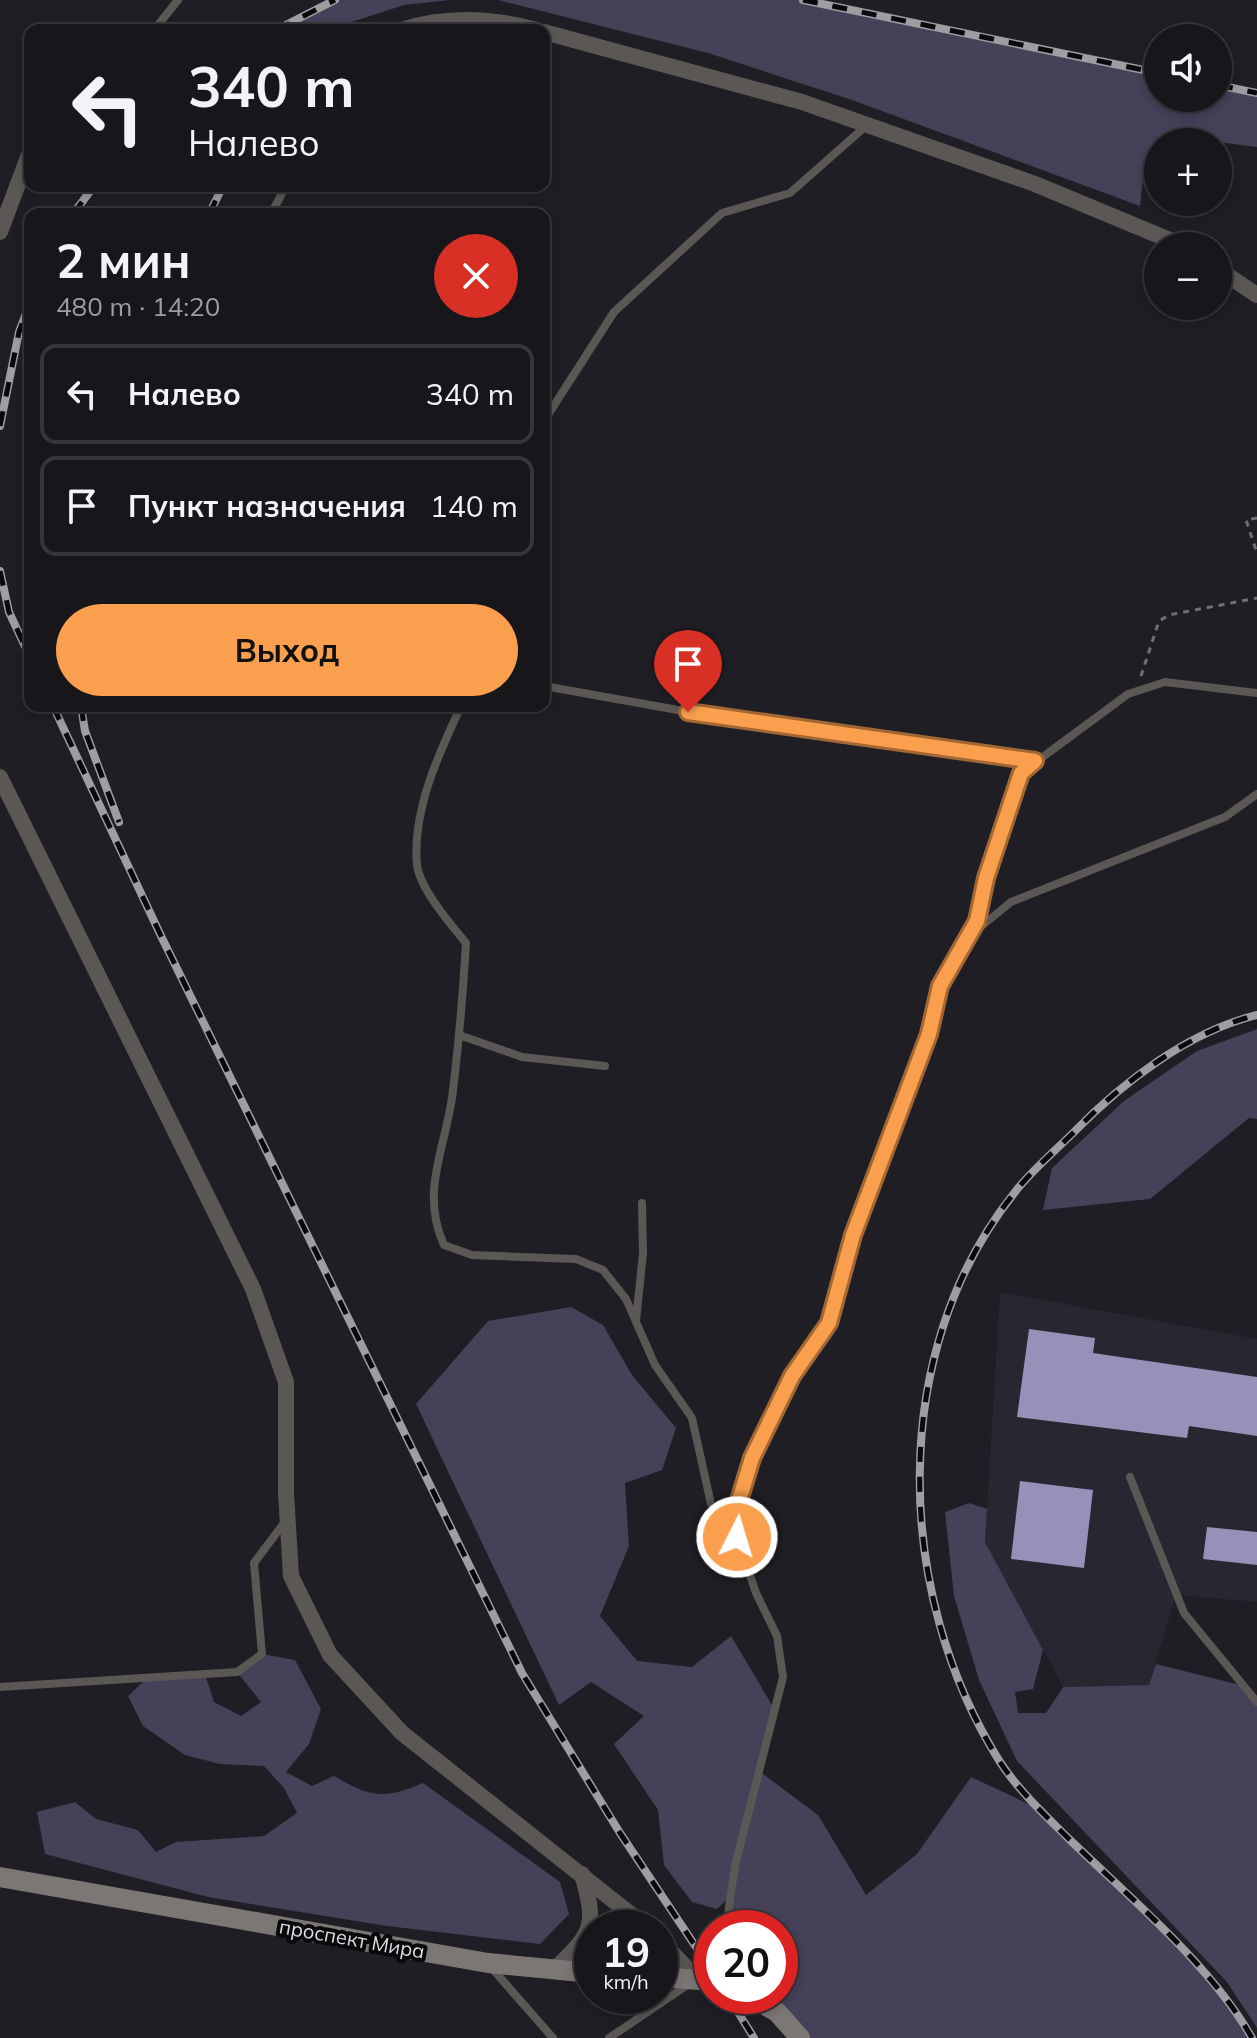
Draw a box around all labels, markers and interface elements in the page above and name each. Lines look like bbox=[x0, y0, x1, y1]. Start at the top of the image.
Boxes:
map controls bbox=[1144, 24, 1232, 320]
button: sound bbox=[1144, 24, 1232, 112]
text: 340 m bbox=[188, 51, 355, 121]
icon: left bbox=[56, 56, 160, 160]
text: Налево bbox=[188, 120, 320, 165]
button: + bbox=[1144, 128, 1232, 216]
text: 2 мин bbox=[56, 230, 191, 290]
button: − bbox=[1144, 232, 1232, 320]
button: close bbox=[434, 234, 518, 318]
text: 480 m · 14:20 bbox=[56, 290, 220, 323]
icon: left bbox=[60, 372, 104, 416]
text: Налево bbox=[128, 375, 241, 413]
text: 340 m bbox=[426, 375, 514, 413]
icon: arrive bbox=[60, 484, 104, 528]
text: Пункт назначения bbox=[128, 487, 406, 525]
text: 140 m bbox=[430, 487, 518, 525]
button: Выход bbox=[56, 604, 518, 696]
pin bbox=[654, 630, 722, 712]
icon: arrive bbox=[666, 642, 710, 686]
position arrow bbox=[695, 1495, 779, 1579]
speed limit sign: 20 bbox=[694, 1910, 798, 2014]
street label: проспект Мира bbox=[277, 1913, 427, 1964]
text: 19 bbox=[602, 1927, 650, 1977]
text: km/h bbox=[603, 1969, 649, 1994]

